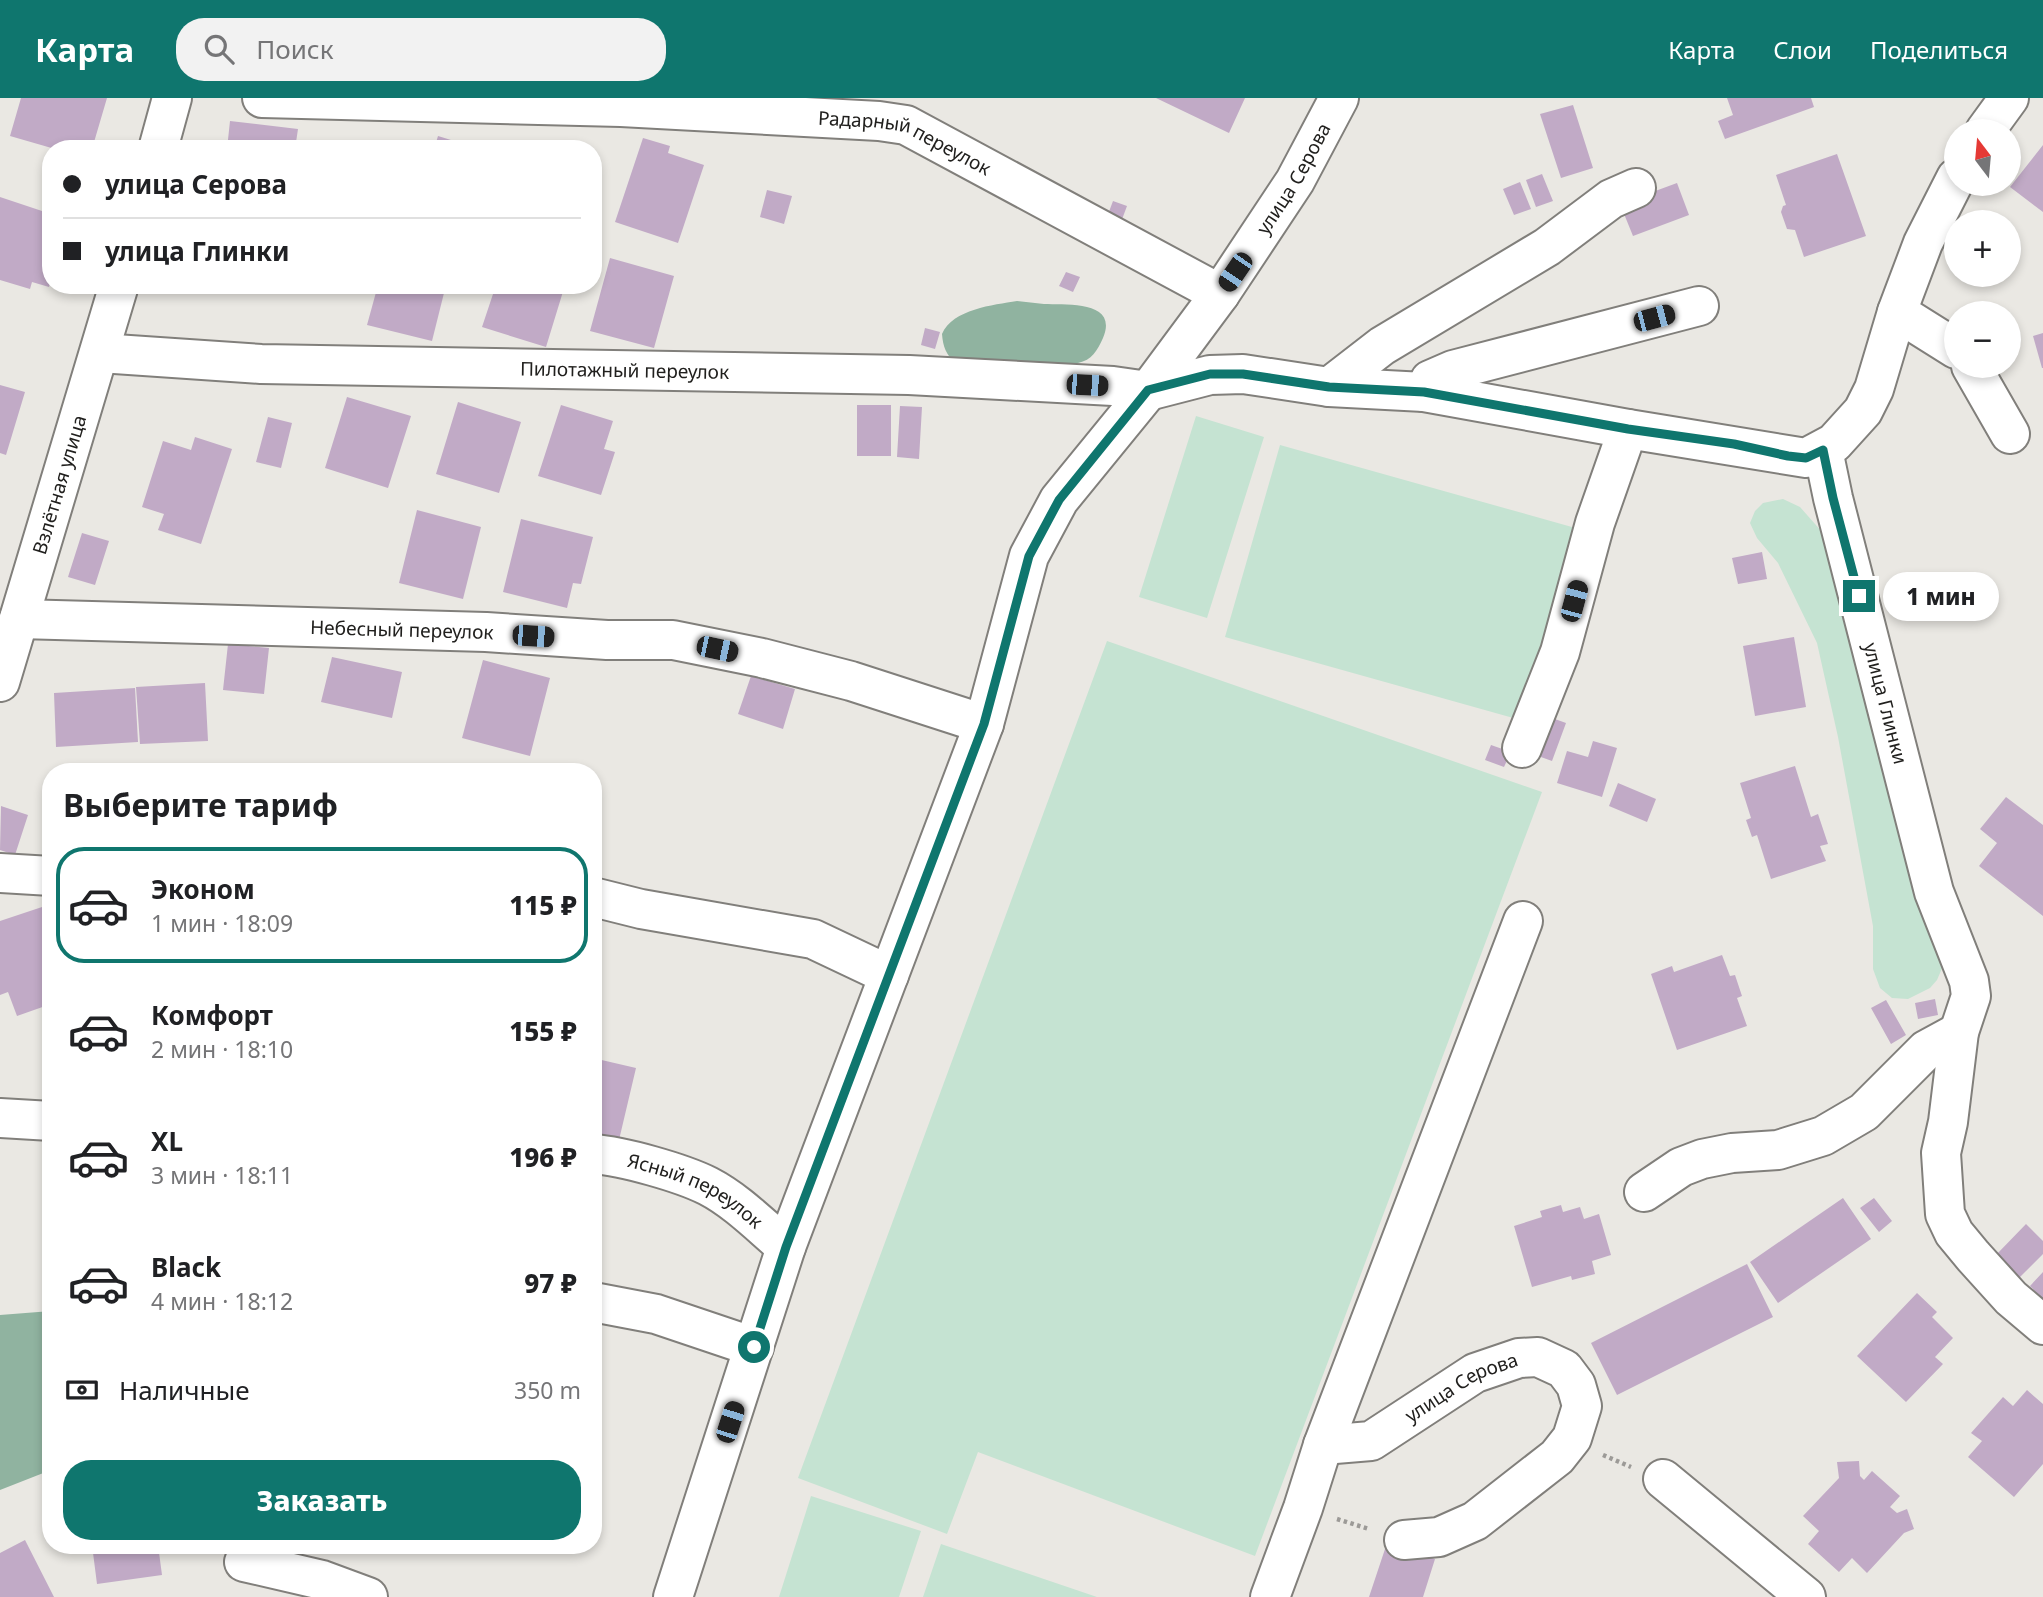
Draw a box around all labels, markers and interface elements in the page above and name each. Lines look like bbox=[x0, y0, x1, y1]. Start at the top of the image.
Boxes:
search box bbox=[176, 18, 666, 81]
text: Карта bbox=[35, 27, 134, 72]
icon: search bbox=[200, 30, 238, 68]
text: Поиск bbox=[256, 31, 333, 67]
text: Карта bbox=[1668, 33, 1735, 66]
text: Слои bbox=[1773, 33, 1832, 66]
text: Поделиться bbox=[1870, 33, 2008, 66]
street label: Радарный переулок bbox=[817, 105, 996, 181]
street label: улица Серова bbox=[1250, 118, 1337, 239]
north arrow bbox=[1944, 119, 2021, 196]
map controls bbox=[1944, 119, 2021, 378]
text: улица Серова bbox=[105, 166, 287, 202]
button: + bbox=[1944, 210, 2021, 287]
text: улица Глинки bbox=[105, 233, 290, 269]
car bbox=[1215, 249, 1256, 295]
button: − bbox=[1944, 301, 2021, 378]
car bbox=[1631, 302, 1678, 334]
street label: Пилотажный переулок bbox=[520, 355, 729, 385]
car bbox=[1066, 373, 1109, 397]
street label: Взлётная улица bbox=[26, 412, 92, 557]
callout: 1 мин bbox=[1884, 572, 1999, 620]
car bbox=[1559, 578, 1590, 624]
route end bbox=[1843, 580, 1875, 612]
text: 1 мин bbox=[1906, 580, 1976, 612]
street label: Небесный переулок bbox=[310, 614, 494, 645]
car bbox=[512, 624, 555, 648]
car bbox=[695, 634, 740, 664]
street label: улица Глинки bbox=[1858, 640, 1914, 767]
text: Выберите тариф bbox=[63, 783, 338, 826]
text: Эконом bbox=[151, 871, 255, 907]
icon: car bbox=[67, 874, 130, 937]
text: 115 ₽ bbox=[509, 887, 577, 923]
text: 1 мин · 18:09 bbox=[151, 907, 293, 939]
text: Комфорт bbox=[151, 997, 273, 1033]
icon: car bbox=[67, 1000, 130, 1063]
text: 155 ₽ bbox=[509, 1013, 577, 1049]
text: 2 мин · 18:10 bbox=[151, 1033, 293, 1065]
text: XL bbox=[151, 1123, 183, 1159]
icon: car bbox=[67, 1126, 130, 1189]
text: 196 ₽ bbox=[509, 1139, 577, 1175]
street label: Ясный переулок bbox=[625, 1147, 769, 1234]
text: 3 мин · 18:11 bbox=[151, 1159, 293, 1191]
text: Black bbox=[151, 1249, 221, 1285]
icon: car bbox=[67, 1252, 130, 1315]
text: 97 ₽ bbox=[524, 1265, 577, 1301]
text: 4 мин · 18:12 bbox=[151, 1285, 293, 1317]
route start bbox=[738, 1331, 770, 1363]
street label: улица Серова bbox=[1400, 1346, 1521, 1428]
icon: cash bbox=[63, 1371, 101, 1409]
text: Наличные bbox=[119, 1372, 250, 1408]
text: 350 m bbox=[514, 1374, 581, 1406]
car bbox=[714, 1399, 747, 1445]
button: Заказать bbox=[63, 1460, 581, 1540]

